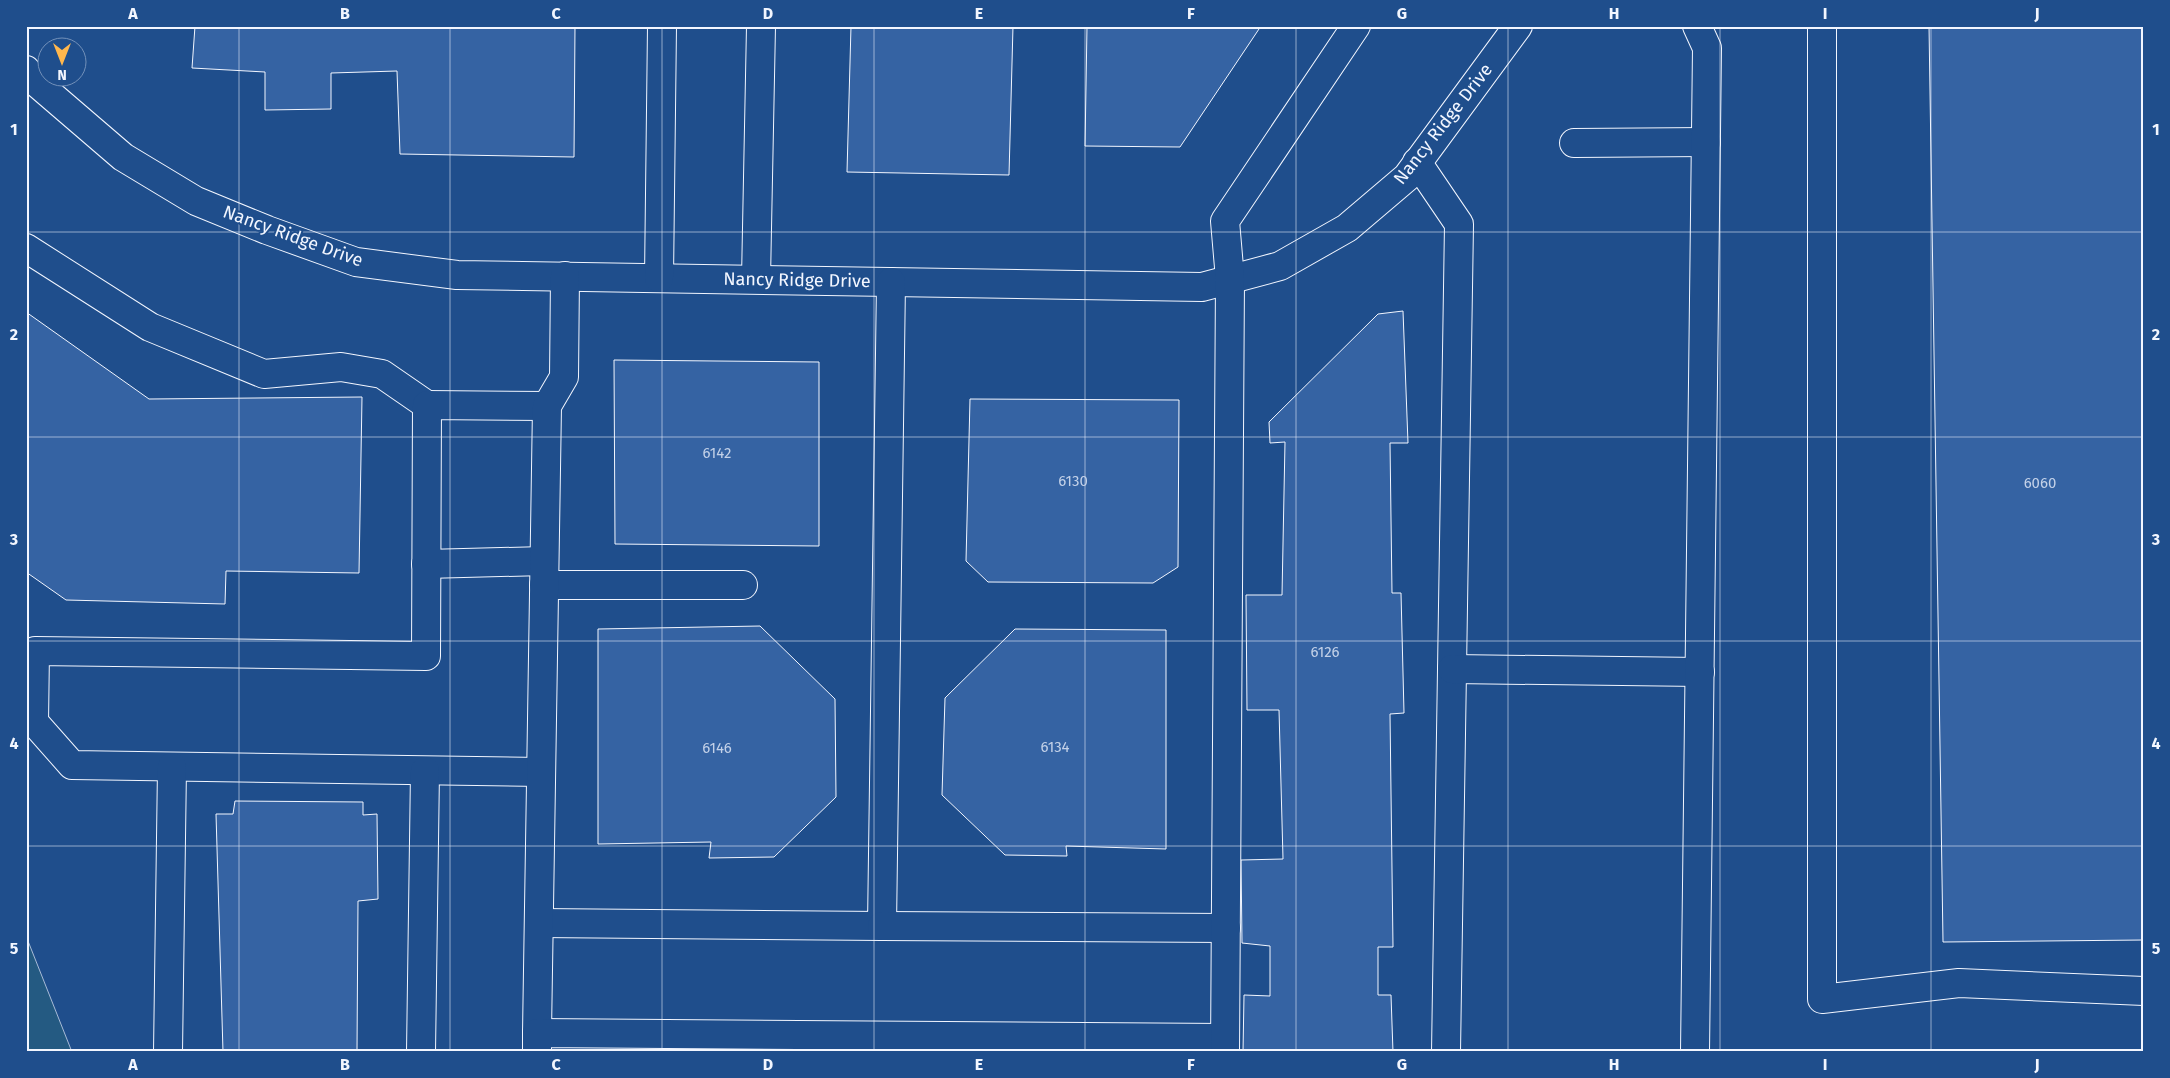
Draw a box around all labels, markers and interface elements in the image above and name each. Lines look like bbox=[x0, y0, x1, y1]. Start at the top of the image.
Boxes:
text: A bbox=[127, 4, 138, 23]
text: B bbox=[340, 4, 350, 23]
text: C bbox=[551, 4, 561, 23]
text: D bbox=[763, 4, 773, 23]
text: E bbox=[975, 4, 983, 23]
text: F bbox=[1187, 4, 1195, 23]
text: G bbox=[1397, 4, 1407, 23]
text: H bbox=[1609, 4, 1619, 23]
text: I bbox=[1823, 4, 1827, 23]
text: J bbox=[2033, 4, 2040, 23]
north arrow bbox=[38, 38, 88, 88]
street label: Nancy Ridge Drive bbox=[1389, 59, 1497, 189]
text: N bbox=[57, 66, 67, 83]
text: 1 bbox=[10, 120, 18, 139]
text: 1 bbox=[2152, 120, 2160, 139]
street label: Nancy Ridge Drive bbox=[220, 200, 366, 272]
street label: Nancy Ridge Drive bbox=[723, 268, 871, 292]
text: 2 bbox=[10, 325, 18, 344]
text: 2 bbox=[2152, 325, 2160, 344]
house number: 6142 bbox=[703, 444, 731, 462]
house number: 6130 bbox=[1058, 472, 1088, 490]
house number: 6060 bbox=[2024, 474, 2056, 492]
text: 3 bbox=[9, 530, 18, 549]
text: 3 bbox=[2151, 530, 2160, 549]
house number: 6126 bbox=[1310, 643, 1340, 661]
text: 4 bbox=[9, 734, 19, 753]
text: 4 bbox=[2151, 734, 2161, 753]
house number: 6134 bbox=[1040, 738, 1070, 756]
house number: 6146 bbox=[702, 739, 732, 757]
text: 5 bbox=[10, 939, 19, 958]
text: 5 bbox=[2152, 939, 2161, 958]
text: A bbox=[127, 1055, 138, 1074]
text: B bbox=[340, 1055, 350, 1074]
text: C bbox=[551, 1055, 561, 1074]
text: D bbox=[763, 1055, 773, 1074]
text: E bbox=[975, 1055, 983, 1074]
text: F bbox=[1187, 1055, 1195, 1074]
text: G bbox=[1397, 1055, 1407, 1074]
text: H bbox=[1609, 1055, 1619, 1074]
text: I bbox=[1823, 1055, 1827, 1074]
text: J bbox=[2033, 1055, 2040, 1074]

